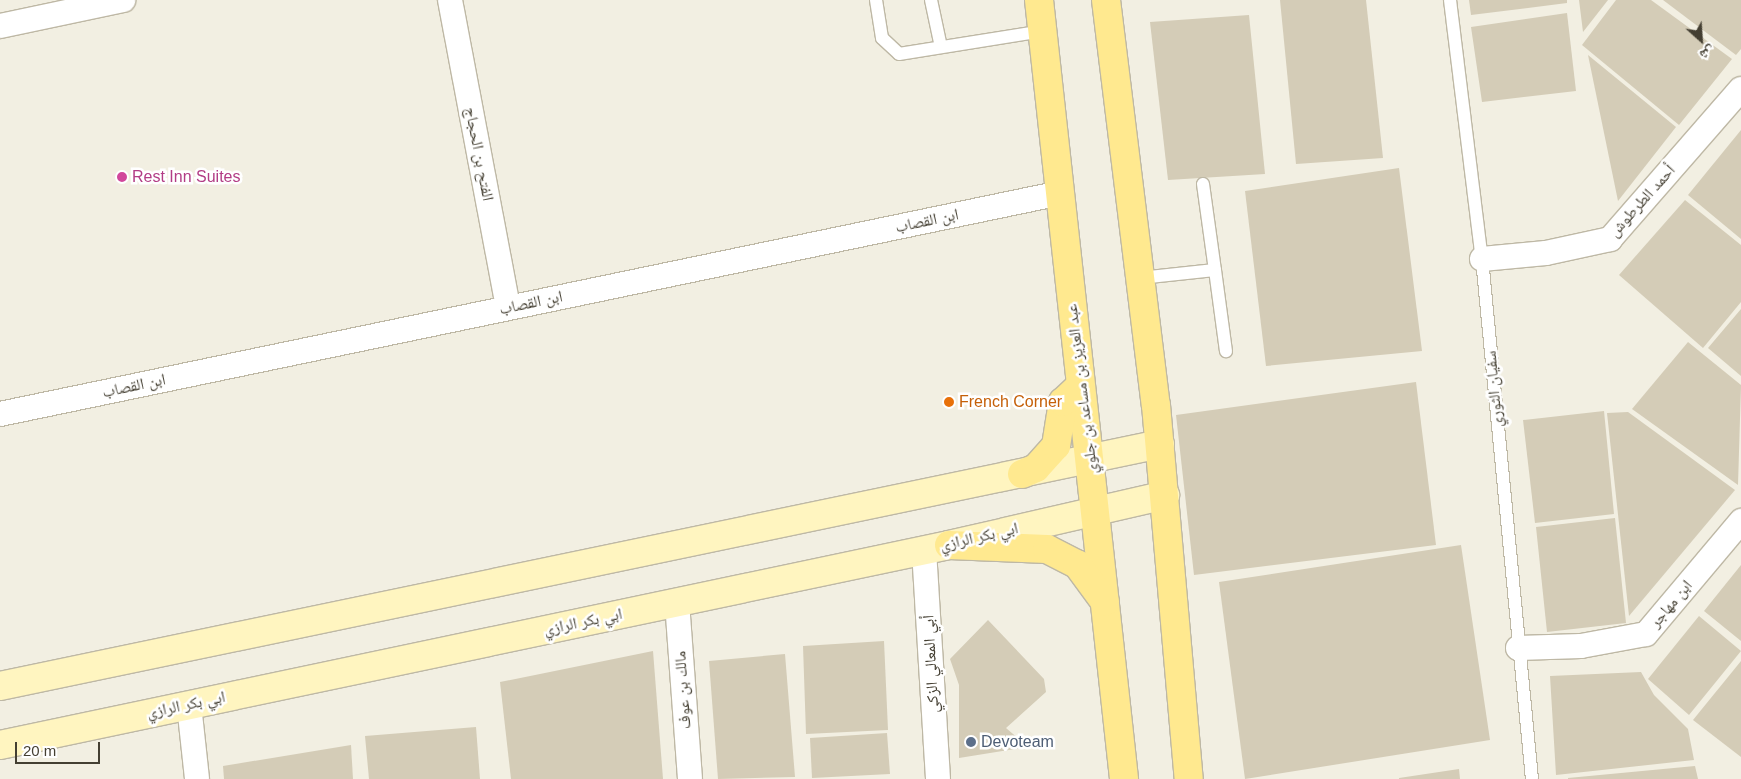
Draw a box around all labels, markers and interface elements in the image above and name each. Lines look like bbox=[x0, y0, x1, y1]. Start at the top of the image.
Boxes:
north arrow bbox=[1676, 15, 1726, 65]
text: ش bbox=[1697, 43, 1718, 64]
street label: الفتح بن الحجاج bbox=[460, 105, 498, 203]
street label: أحمد الطرطوش bbox=[1605, 161, 1679, 241]
place label: Rest Inn Suites bbox=[132, 167, 240, 187]
marker: Rest Inn Suites bbox=[116, 171, 128, 183]
street label: ابن القصاب bbox=[894, 205, 960, 237]
street label: ابن القصاب bbox=[498, 287, 564, 319]
street label: عبد العزيز بن مساعد بن جلوي bbox=[1062, 303, 1102, 475]
street label: سفيان الثوري bbox=[1481, 350, 1507, 428]
street label: ابن القصاب bbox=[101, 370, 167, 402]
place label: French Corner bbox=[959, 392, 1062, 412]
marker: French Corner bbox=[943, 396, 955, 408]
street label: ابي بكر الرازي bbox=[938, 519, 1020, 555]
street label: ابن مهاجر bbox=[1646, 576, 1696, 632]
street label: ابي بكر الرازي bbox=[542, 604, 624, 640]
street label: أبي المعالي الزكي bbox=[919, 614, 943, 714]
street label: مالك بن عوف bbox=[671, 650, 695, 730]
street label: ابي بكر الرازي bbox=[145, 687, 227, 723]
scale bar bbox=[18, 732, 102, 764]
place label: Devoteam bbox=[981, 732, 1054, 752]
marker: Devoteam bbox=[965, 736, 977, 748]
text: 20 m bbox=[23, 742, 56, 759]

